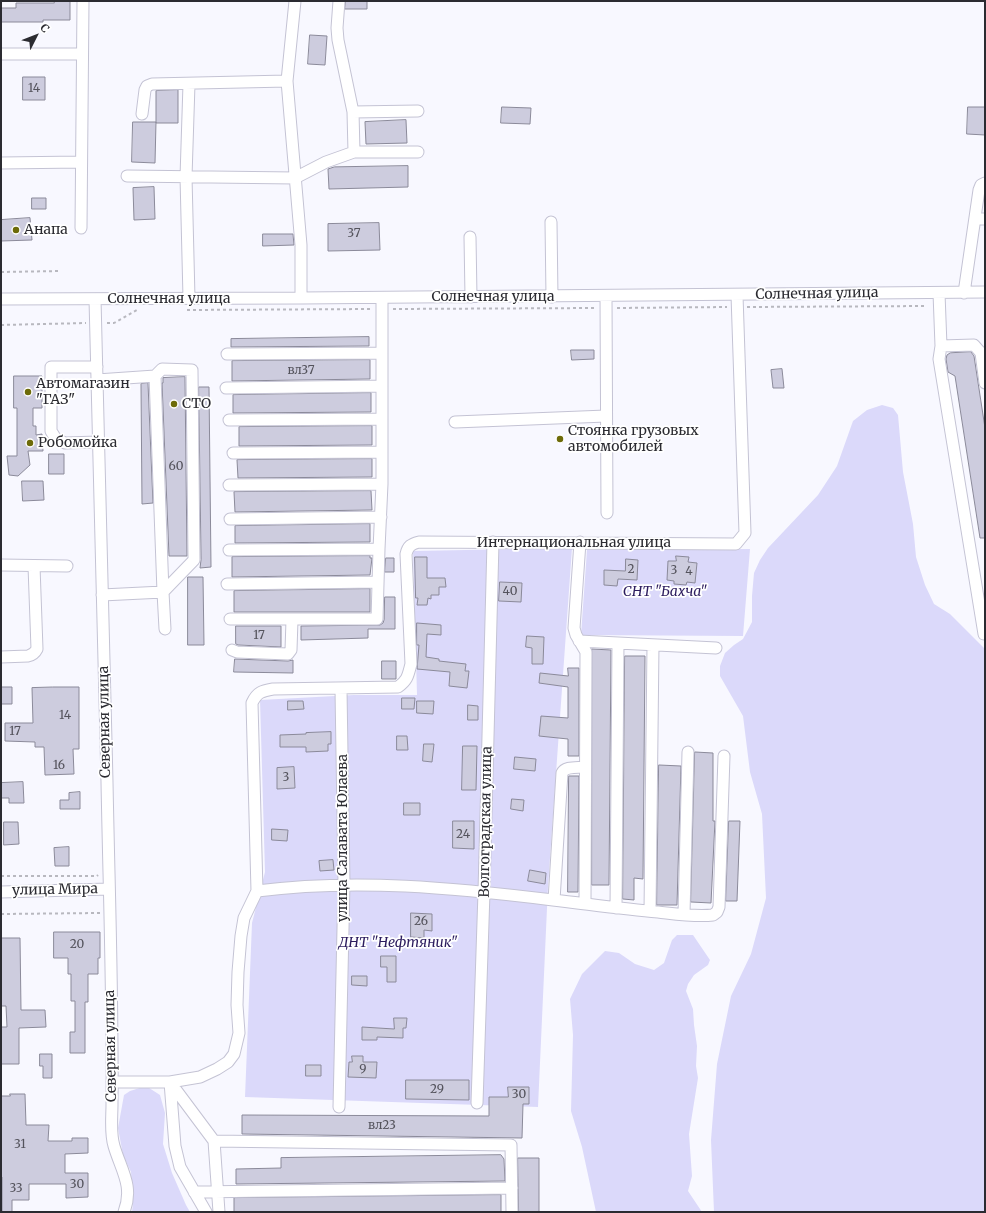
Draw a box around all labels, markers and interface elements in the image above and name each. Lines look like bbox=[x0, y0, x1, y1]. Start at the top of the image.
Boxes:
north arrow bbox=[16, 16, 56, 56]
text: С bbox=[37, 21, 53, 35]
house number: 14 bbox=[28, 82, 40, 96]
place label: Анапа bbox=[24, 222, 68, 238]
marker: Анапа bbox=[11, 225, 21, 235]
house number: 37 bbox=[347, 227, 361, 241]
street label: Солнечная улица bbox=[755, 285, 879, 303]
street label: Солнечная улица bbox=[432, 289, 554, 305]
street label: Солнечная улица bbox=[108, 291, 230, 307]
house number: вл37 bbox=[287, 364, 315, 378]
place label: Автомагазин "ГАЗ" bbox=[36, 376, 130, 408]
marker: Автомагазин "ГАЗ" bbox=[23, 387, 33, 397]
place label: СТО bbox=[182, 396, 211, 412]
marker: СТО bbox=[169, 399, 179, 409]
place label: Стоянка грузовых автомобилей bbox=[568, 423, 699, 456]
marker: Стоянка грузовых автомобилей bbox=[555, 434, 565, 444]
place label: Робомойка bbox=[38, 435, 117, 451]
marker: Робомойка bbox=[25, 438, 35, 448]
house number: 60 bbox=[169, 460, 183, 474]
street label: Интернациональная улица bbox=[477, 535, 671, 551]
house number: 2 bbox=[627, 563, 635, 577]
house number: 3 bbox=[671, 564, 677, 578]
house number: 4 bbox=[685, 565, 693, 579]
park label: СНТ "Бахча" bbox=[623, 584, 707, 600]
house number: 40 bbox=[503, 585, 517, 599]
house number: 17 bbox=[253, 629, 265, 643]
street label: Северная улица bbox=[96, 666, 114, 778]
house number: 14 bbox=[59, 709, 71, 723]
house number: 17 bbox=[9, 725, 21, 739]
street label: Волгоградская улица bbox=[476, 746, 496, 898]
street label: улица Салавата Юлаева bbox=[335, 754, 351, 922]
house number: 16 bbox=[53, 759, 65, 773]
house number: 3 bbox=[283, 771, 289, 785]
house number: 24 bbox=[456, 828, 470, 842]
street label: улица Мира bbox=[12, 881, 98, 899]
house number: 26 bbox=[414, 915, 428, 929]
park label: ДНТ "Нефтяник" bbox=[338, 935, 458, 951]
house number: 20 bbox=[70, 938, 84, 952]
street label: Северная улица bbox=[102, 990, 120, 1102]
house number: 9 bbox=[359, 1063, 367, 1077]
house number: 29 bbox=[430, 1083, 444, 1097]
house number: 30 bbox=[512, 1088, 526, 1102]
house number: вл23 bbox=[368, 1119, 396, 1133]
house number: 31 bbox=[14, 1138, 26, 1152]
house number: 30 bbox=[70, 1178, 84, 1192]
house number: 33 bbox=[9, 1182, 23, 1196]

